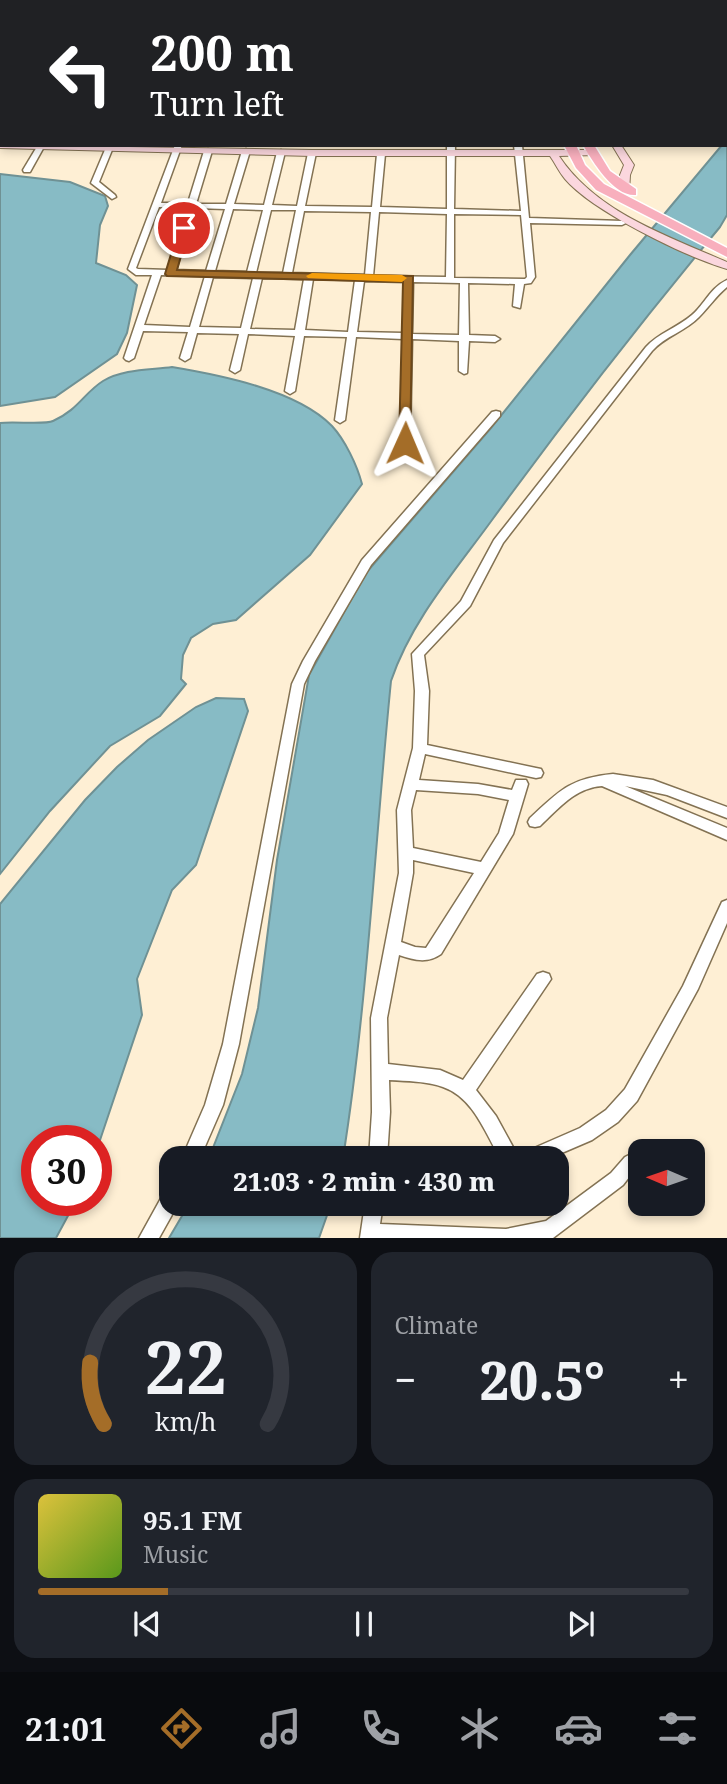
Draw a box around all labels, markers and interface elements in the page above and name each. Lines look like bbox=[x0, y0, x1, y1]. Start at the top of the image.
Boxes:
text: 200 m bbox=[150, 19, 294, 85]
icon: left bbox=[35, 28, 126, 119]
text: Turn left bbox=[150, 82, 284, 125]
pin bbox=[154, 198, 214, 258]
icon: arrive bbox=[165, 209, 203, 247]
position arrow bbox=[368, 406, 442, 480]
speed limit sign: 30 bbox=[21, 1125, 112, 1216]
north arrow bbox=[628, 1139, 705, 1216]
map controls bbox=[628, 1139, 705, 1216]
text: 21:03 · 2 min · 430 m bbox=[233, 1163, 495, 1199]
text: Climate bbox=[395, 1309, 478, 1341]
text: 22 bbox=[144, 1317, 226, 1416]
text: 20.5° bbox=[479, 1344, 605, 1415]
text: − bbox=[395, 1353, 417, 1405]
text: + bbox=[668, 1353, 689, 1405]
text: km/h bbox=[155, 1404, 216, 1438]
text: 95.1 FM bbox=[143, 1502, 242, 1538]
text: Music bbox=[143, 1538, 208, 1570]
icon: previous bbox=[128, 1605, 166, 1643]
icon: pause bbox=[345, 1605, 383, 1643]
icon: next bbox=[562, 1605, 600, 1643]
icon: directions bbox=[157, 1704, 206, 1753]
icon: music bbox=[256, 1704, 305, 1753]
icon: phone bbox=[356, 1704, 405, 1753]
icon: climate bbox=[455, 1704, 504, 1753]
icon: car bbox=[554, 1704, 603, 1753]
icon: filters bbox=[653, 1704, 702, 1753]
text: 21:01 bbox=[25, 1707, 107, 1750]

